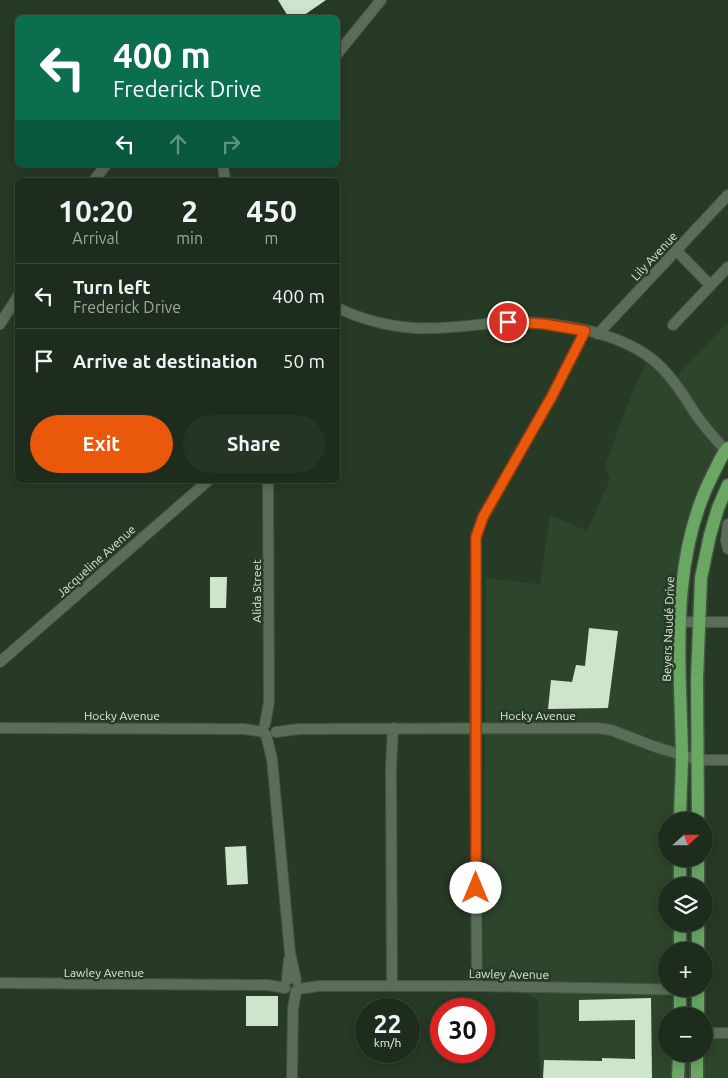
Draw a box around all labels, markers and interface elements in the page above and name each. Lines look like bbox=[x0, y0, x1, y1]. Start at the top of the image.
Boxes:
icon: left bbox=[30, 35, 95, 100]
text: 400 m bbox=[113, 35, 211, 75]
text: Frederick Drive bbox=[113, 76, 262, 101]
icon: left bbox=[111, 130, 139, 158]
icon: ahead bbox=[164, 130, 192, 158]
icon: right bbox=[217, 130, 245, 158]
text: 10:20 bbox=[58, 194, 133, 228]
text: 2 bbox=[181, 194, 198, 228]
text: 450 bbox=[246, 194, 297, 228]
text: Arrival bbox=[72, 229, 119, 247]
text: min bbox=[176, 229, 203, 247]
text: m bbox=[265, 229, 278, 247]
street label: Lily Avenue bbox=[628, 229, 680, 283]
text: Turn left bbox=[73, 276, 151, 298]
icon: left bbox=[30, 282, 58, 310]
text: 400 m bbox=[272, 285, 325, 307]
text: Frederick Drive bbox=[73, 298, 181, 316]
pin bbox=[487, 301, 529, 343]
icon: arrive bbox=[494, 308, 522, 336]
icon: arrive bbox=[30, 347, 58, 375]
text: Arrive at destination bbox=[73, 350, 258, 372]
text: 50 m bbox=[283, 350, 325, 372]
button: Exit bbox=[30, 415, 173, 473]
button: Share bbox=[183, 415, 325, 473]
street label: Jacqueline Avenue bbox=[54, 522, 138, 600]
street label: Alida Street bbox=[250, 559, 263, 623]
street label: Beyers Naudé Drive bbox=[660, 576, 676, 682]
street label: Hocky Avenue bbox=[84, 709, 160, 722]
street label: Hocky Avenue bbox=[500, 709, 576, 722]
north arrow bbox=[658, 812, 712, 868]
map controls bbox=[658, 812, 713, 1062]
position arrow bbox=[449, 861, 501, 913]
button: layers bbox=[658, 877, 713, 932]
button: + bbox=[658, 942, 713, 997]
street label: Lawley Avenue bbox=[64, 966, 144, 979]
street label: Lawley Avenue bbox=[469, 967, 549, 981]
speed limit sign: 30 bbox=[430, 998, 495, 1063]
button: − bbox=[658, 1007, 713, 1062]
text: 22 bbox=[373, 1010, 402, 1038]
text: km/h bbox=[374, 1036, 401, 1049]

